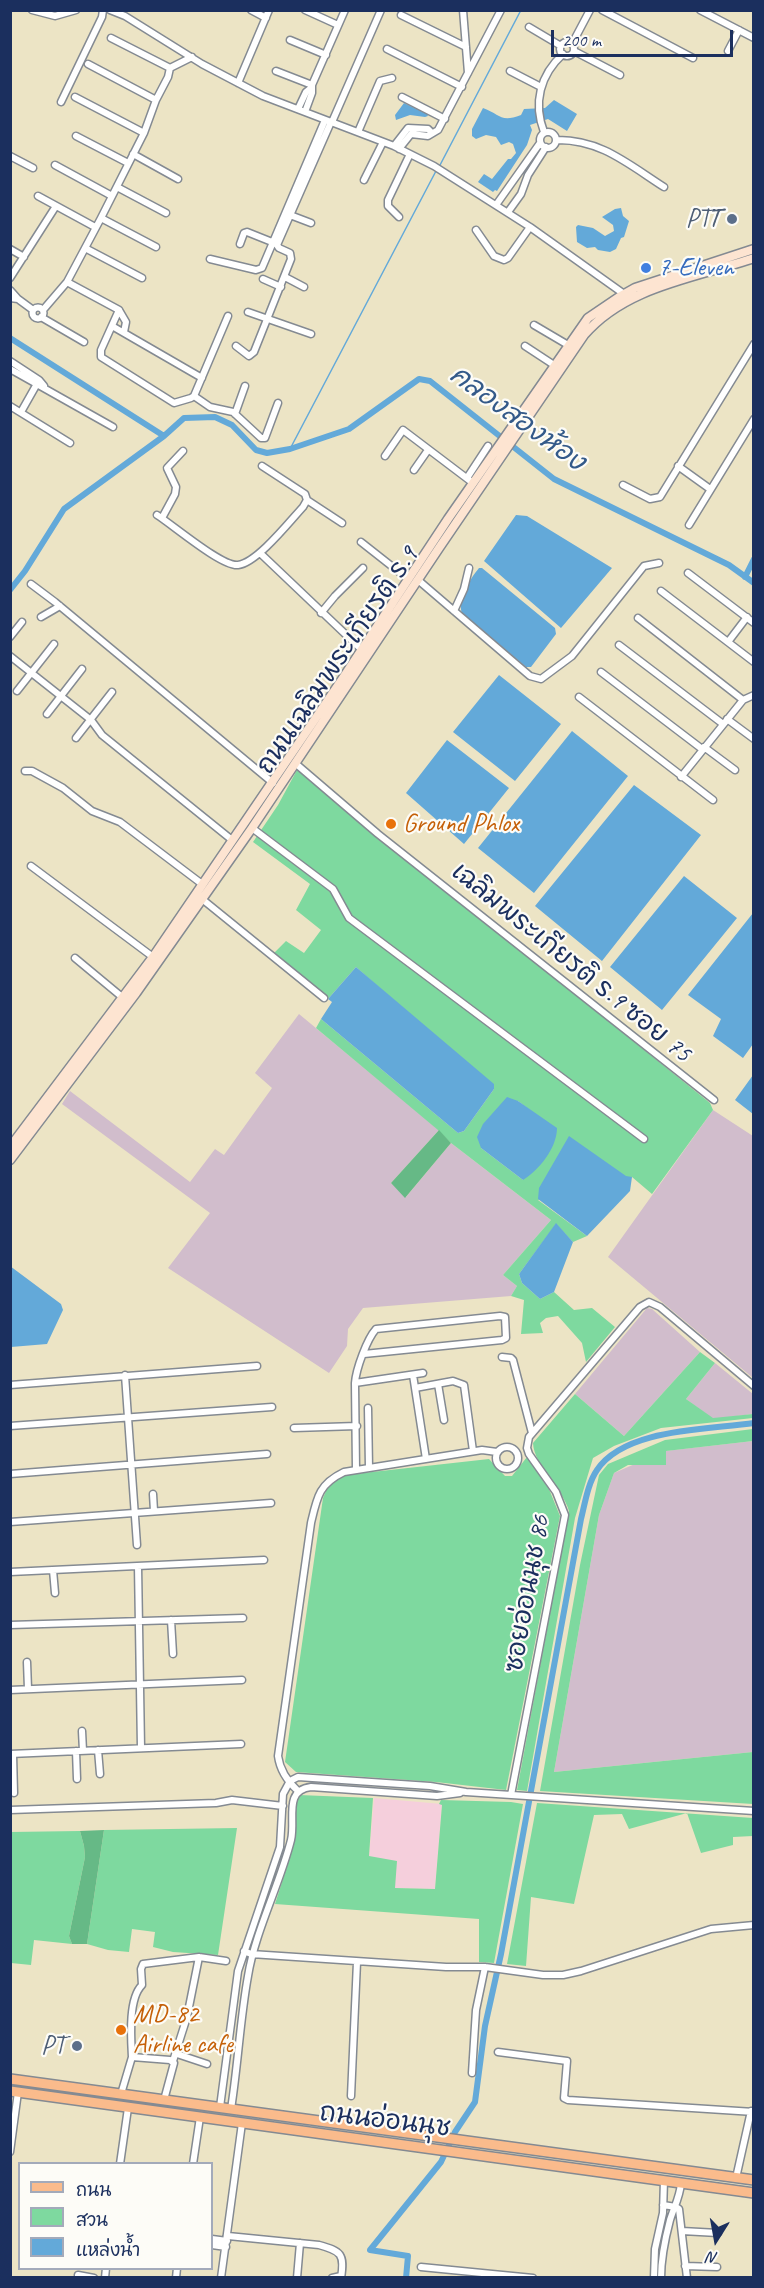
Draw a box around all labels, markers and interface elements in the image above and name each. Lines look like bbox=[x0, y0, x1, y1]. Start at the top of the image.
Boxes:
scale bar bbox=[554, 18, 736, 56]
text: 200 m bbox=[562, 29, 601, 51]
place label: PTT bbox=[686, 203, 720, 235]
marker: PTT bbox=[725, 212, 739, 226]
place label: 7-Eleven bbox=[658, 252, 734, 284]
marker: 7-Eleven bbox=[639, 261, 653, 275]
water label: คลองสองห้อง bbox=[443, 359, 591, 479]
street label: ถนนเฉลิมพระเกียรติ ร.9 bbox=[250, 542, 426, 780]
place label: Ground Phlox bbox=[403, 808, 519, 840]
marker: Ground Phlox bbox=[384, 817, 398, 831]
street label: เฉลิมพระเกียรติ ร.9 ซอย 75 bbox=[445, 857, 697, 1069]
street label: ซอยอ่อนนุช 86 bbox=[499, 1513, 557, 1675]
place label: MD-82 Airline cafe bbox=[133, 1999, 233, 2060]
marker: MD-82 Airline cafe bbox=[114, 2023, 128, 2037]
place label: PT bbox=[41, 2030, 65, 2062]
marker: PT bbox=[70, 2039, 84, 2053]
street label: ถนนอ่อนนุช bbox=[318, 2097, 452, 2145]
legend bbox=[18, 2162, 213, 2270]
text: ถนน bbox=[76, 2179, 111, 2201]
text: สวน bbox=[76, 2209, 108, 2231]
north arrow bbox=[686, 2210, 746, 2270]
text: แหล่งน้ำ bbox=[76, 2239, 140, 2261]
text: N bbox=[706, 2247, 719, 2268]

